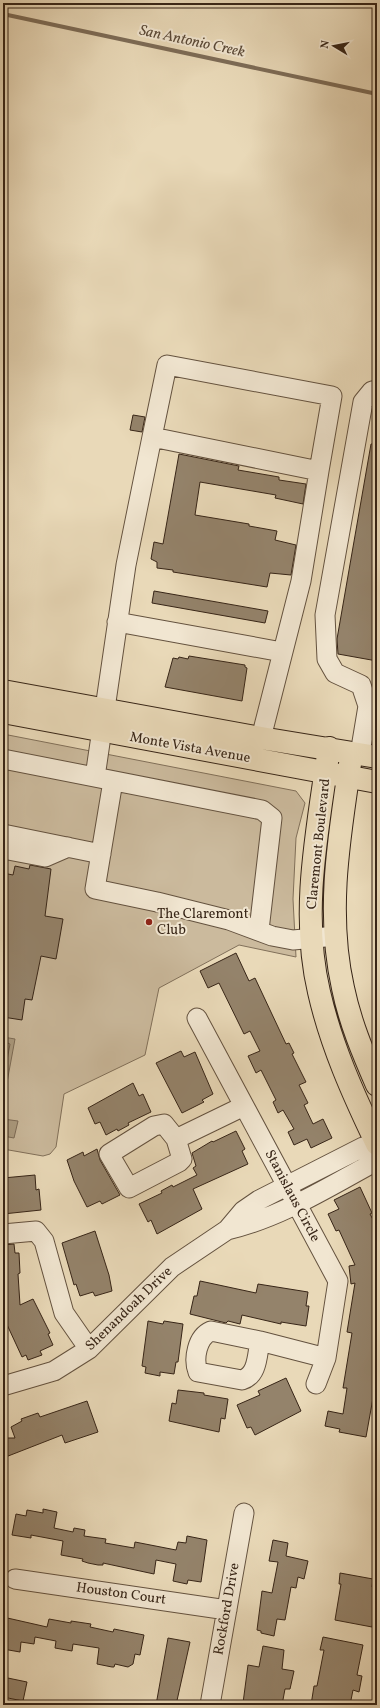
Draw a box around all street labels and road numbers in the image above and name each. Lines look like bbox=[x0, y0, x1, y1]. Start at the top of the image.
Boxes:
street label: Monte Vista Avenue bbox=[128, 728, 252, 768]
street label: Claremont Boulevard bbox=[303, 777, 335, 910]
street label: Stanislaus Circle bbox=[260, 1147, 324, 1246]
street label: Shenandoah Drive bbox=[81, 1262, 177, 1355]
street label: Rockford Drive bbox=[210, 1561, 245, 1657]
street label: Houston Court bbox=[75, 1578, 167, 1610]

